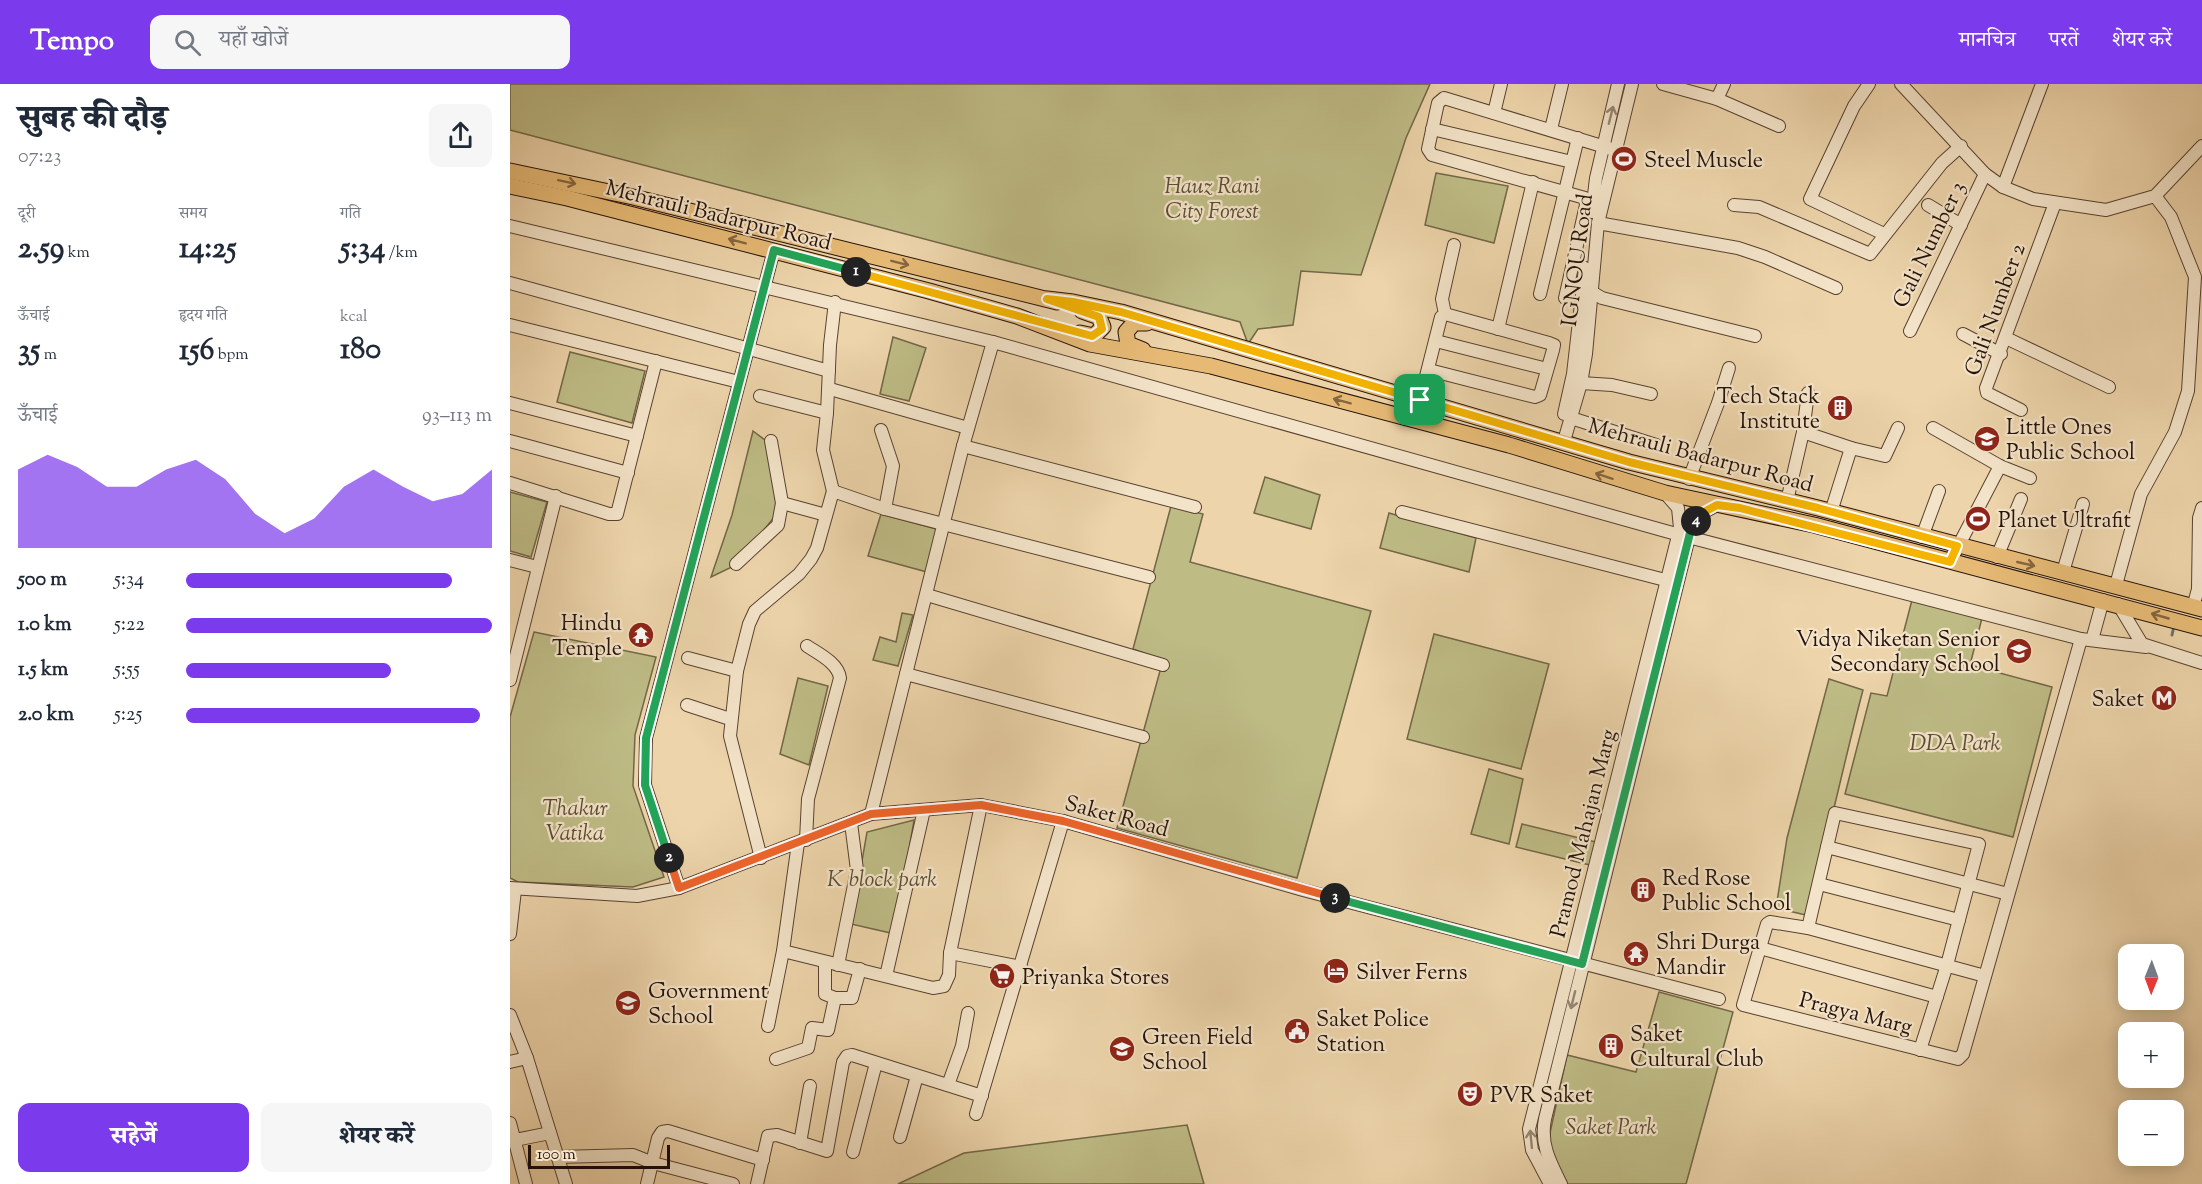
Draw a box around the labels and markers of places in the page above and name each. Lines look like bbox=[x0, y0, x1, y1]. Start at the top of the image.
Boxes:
sports icon: Steel Muscle bbox=[1609, 144, 1639, 174]
place label: Steel Muscle bbox=[1644, 146, 1763, 178]
pin: 1 bbox=[841, 257, 871, 287]
pin bbox=[1394, 374, 1445, 425]
place label: Tech Stack Institute bbox=[1716, 382, 1820, 439]
building icon: Tech Stack Institute bbox=[1825, 393, 1855, 423]
place label: Little Ones Public School bbox=[2006, 413, 2135, 470]
school or university icon: Little Ones Public School bbox=[1972, 424, 2002, 454]
sports icon: Planet Ultrafit bbox=[1963, 504, 1993, 534]
pin: 4 bbox=[1681, 506, 1711, 536]
place label: Planet Ultrafit bbox=[1998, 506, 2132, 538]
place label: Hindu Temple bbox=[552, 609, 622, 666]
temple icon: Hindu Temple bbox=[626, 620, 656, 650]
place label: Vidya Niketan Senior Secondary School bbox=[1796, 625, 2000, 682]
school or university icon: Vidya Niketan Senior Secondary School bbox=[2004, 636, 2034, 666]
metro station icon: Saket bbox=[2149, 683, 2179, 713]
place label: Saket bbox=[2092, 685, 2144, 717]
pin: 2 bbox=[654, 843, 684, 873]
place label: Red Rose Public School bbox=[1662, 864, 1791, 921]
building icon: Red Rose Public School bbox=[1628, 875, 1658, 905]
pin: 3 bbox=[1320, 883, 1350, 913]
place label: Shri Durga Mandir bbox=[1656, 928, 1760, 985]
temple icon: Shri Durga Mandir bbox=[1621, 939, 1651, 969]
hotel icon: Silver Ferns bbox=[1321, 956, 1351, 986]
place label: Silver Ferns bbox=[1356, 958, 1467, 990]
supermarket icon: Priyanka Stores bbox=[987, 961, 1017, 991]
place label: Priyanka Stores bbox=[1022, 963, 1169, 995]
place label: Government School bbox=[648, 977, 769, 1034]
school or university icon: Government School bbox=[613, 988, 643, 1018]
place label: Saket Police Station bbox=[1316, 1005, 1429, 1062]
public building icon: Saket Police Station bbox=[1282, 1016, 1312, 1046]
place label: Saket Cultural Club bbox=[1630, 1020, 1764, 1077]
place label: Green Field School bbox=[1142, 1023, 1253, 1080]
building icon: Saket Cultural Club bbox=[1596, 1031, 1626, 1061]
school or university icon: Green Field School bbox=[1107, 1034, 1137, 1064]
theatre icon: PVR Saket bbox=[1455, 1079, 1485, 1109]
place label: PVR Saket bbox=[1490, 1081, 1593, 1113]

